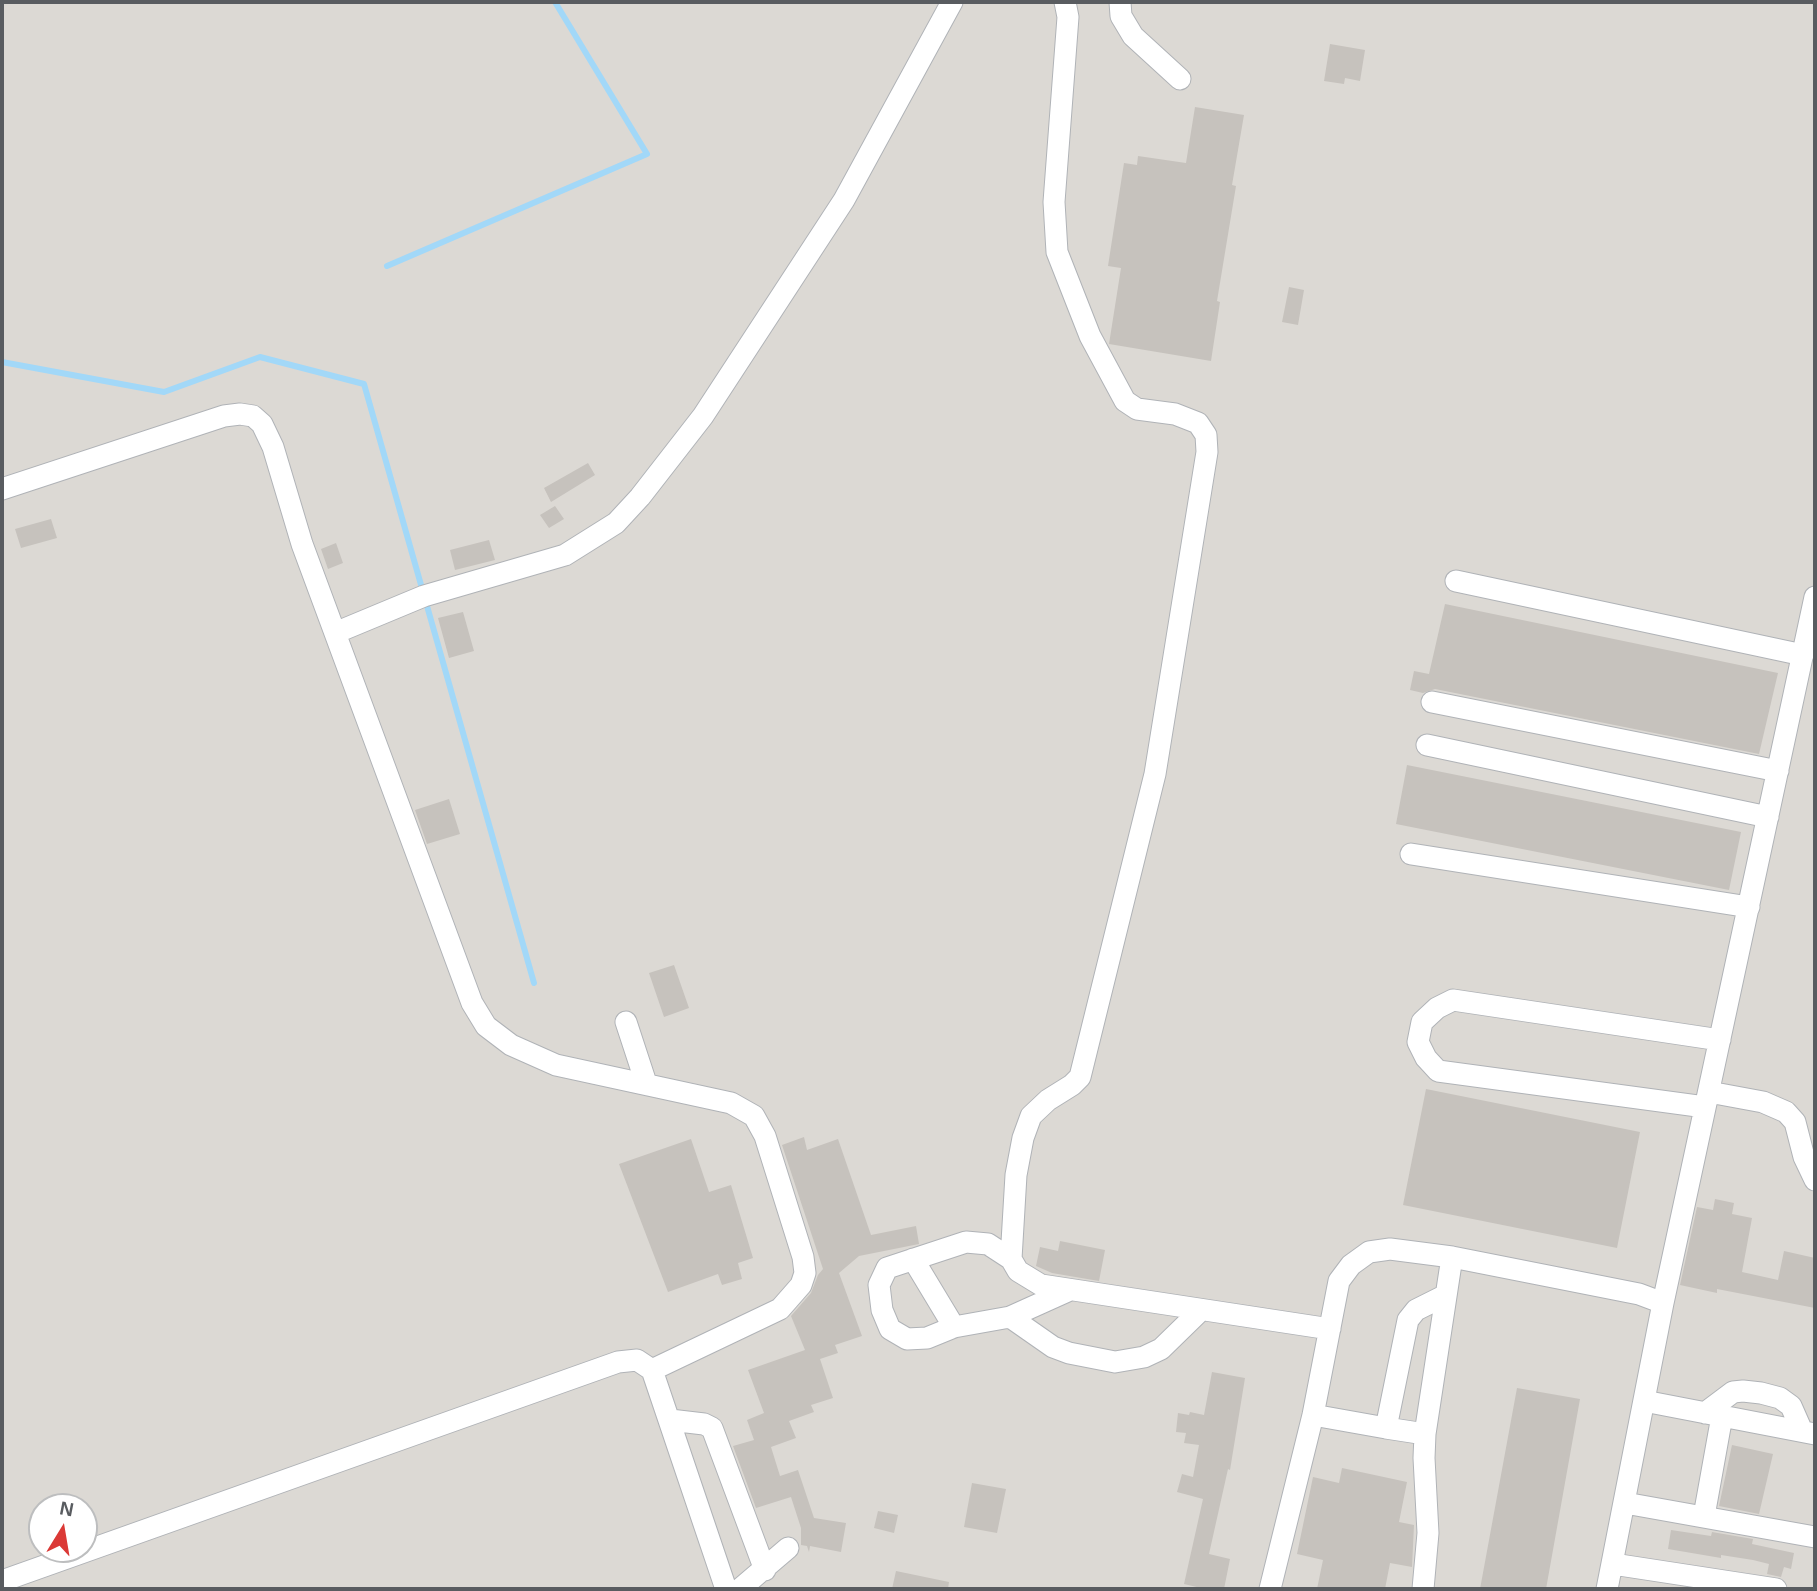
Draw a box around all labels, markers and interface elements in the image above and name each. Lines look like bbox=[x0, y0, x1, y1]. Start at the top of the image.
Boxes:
north arrow bbox=[28, 1493, 98, 1563]
text: N bbox=[58, 1497, 75, 1520]

